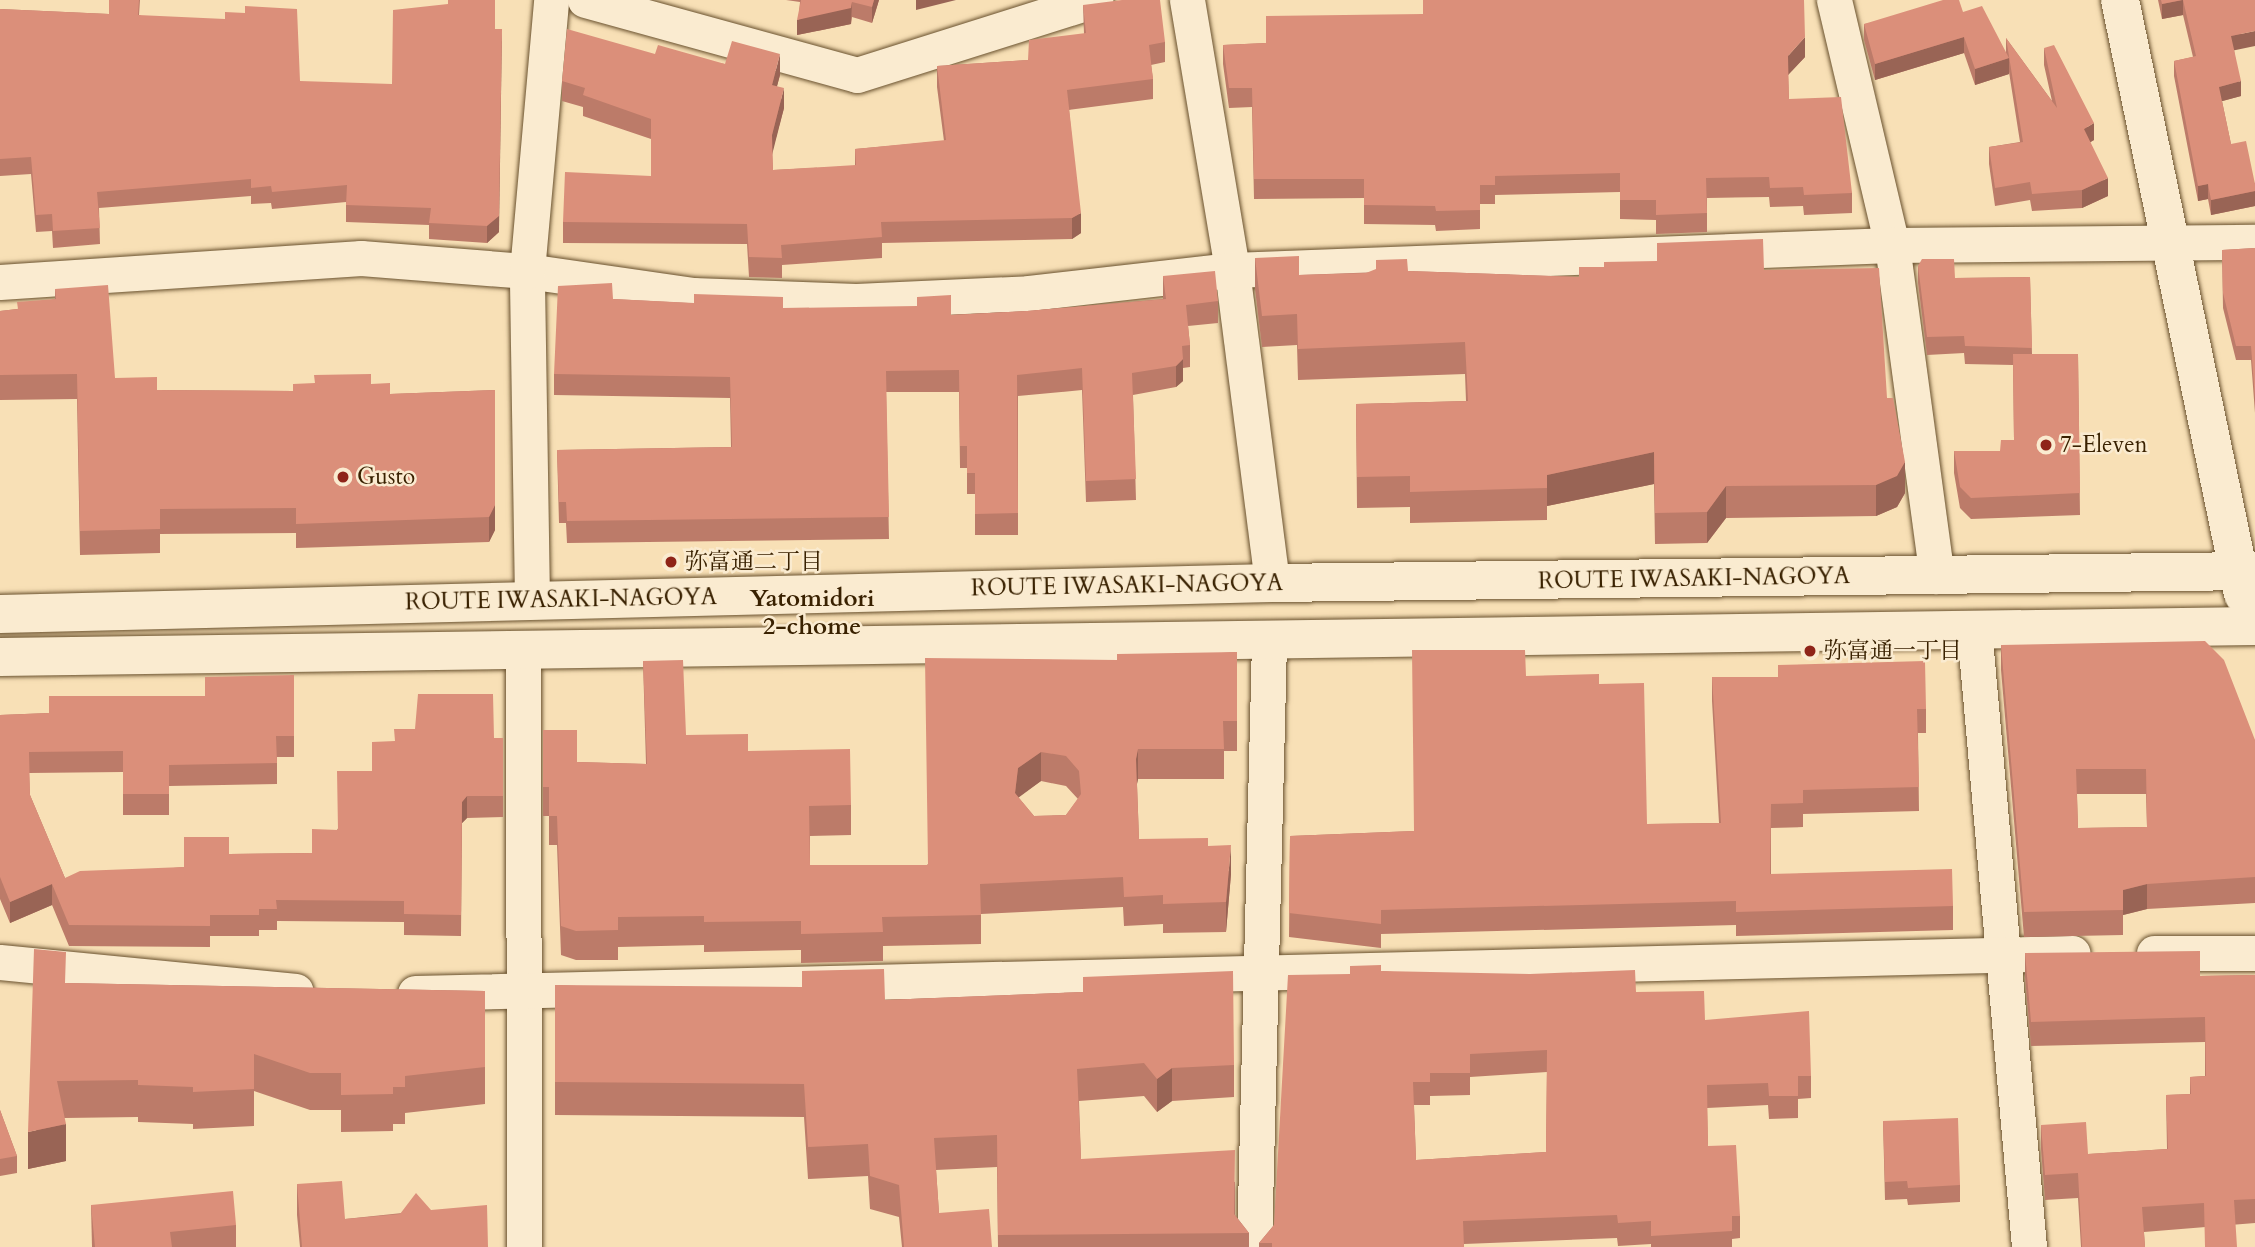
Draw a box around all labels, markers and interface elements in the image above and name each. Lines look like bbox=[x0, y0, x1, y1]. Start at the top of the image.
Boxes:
place label: 7-Eleven bbox=[2060, 431, 2148, 459]
marker: 7-Eleven bbox=[2038, 437, 2054, 453]
place label: Gusto bbox=[357, 463, 415, 491]
marker: Gusto bbox=[335, 469, 351, 485]
place label: 弥富通二丁目 bbox=[685, 548, 823, 576]
marker: 弥富通二丁目 bbox=[663, 554, 679, 570]
street label: ROUTE IWASAKI-NAGOYA bbox=[1538, 562, 1850, 596]
street label: ROUTE IWASAKI-NAGOYA bbox=[971, 569, 1283, 603]
street label: ROUTE IWASAKI-NAGOYA bbox=[405, 583, 717, 617]
district label: Yatomidori 2-chome bbox=[749, 585, 875, 641]
place label: 弥富通一丁目 bbox=[1824, 637, 1962, 665]
marker: 弥富通一丁目 bbox=[1802, 643, 1818, 659]

